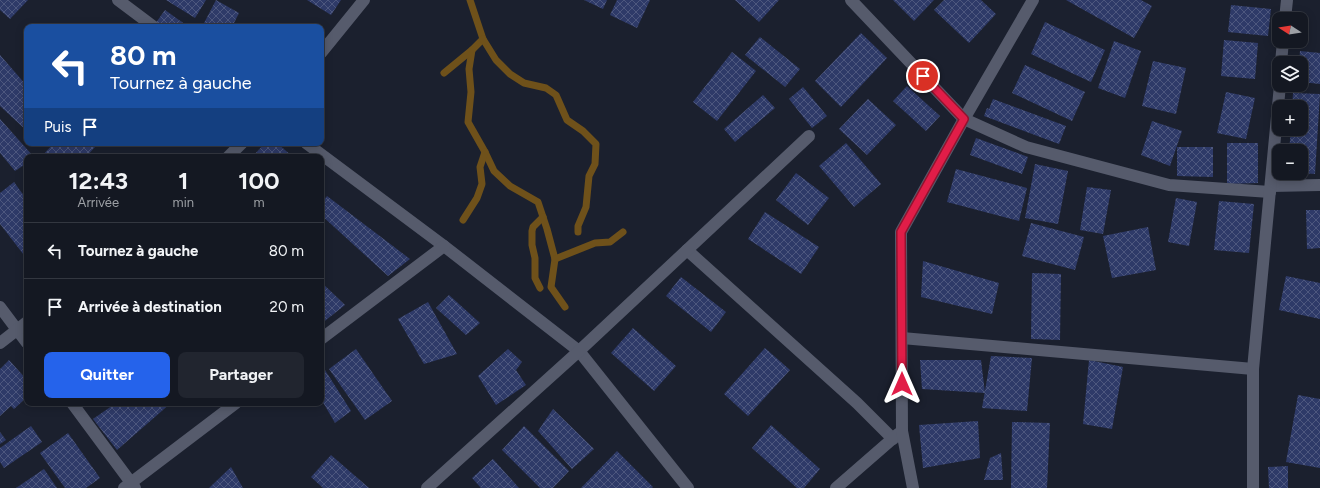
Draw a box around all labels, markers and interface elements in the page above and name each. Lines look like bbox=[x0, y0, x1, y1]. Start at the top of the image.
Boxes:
north arrow bbox=[1272, 12, 1308, 48]
map controls bbox=[1272, 12, 1308, 180]
text: 80 m bbox=[110, 38, 176, 72]
icon: left bbox=[44, 40, 96, 92]
button: layers bbox=[1272, 56, 1308, 92]
pin bbox=[906, 59, 940, 93]
icon: arrive bbox=[912, 65, 934, 87]
text: Tournez à gauche bbox=[110, 72, 252, 94]
button: + bbox=[1272, 100, 1308, 136]
icon: arrive bbox=[79, 116, 101, 138]
text: Puis bbox=[44, 118, 71, 136]
button: − bbox=[1272, 144, 1308, 180]
text: 12:43 bbox=[68, 166, 128, 195]
text: 1 bbox=[178, 166, 188, 195]
text: 100 bbox=[238, 166, 280, 195]
text: Arrivée bbox=[78, 195, 119, 210]
text: min bbox=[173, 195, 194, 210]
text: m bbox=[253, 195, 265, 210]
icon: left bbox=[44, 240, 66, 262]
text: Tournez à gauche bbox=[78, 242, 198, 260]
text: 80 m bbox=[269, 242, 304, 260]
icon: arrive bbox=[44, 296, 66, 318]
text: Arrivée à destination bbox=[78, 298, 222, 316]
text: 20 m bbox=[270, 298, 304, 316]
button: Quitter bbox=[44, 352, 170, 398]
button: Partager bbox=[178, 352, 304, 398]
position arrow bbox=[881, 363, 923, 405]

